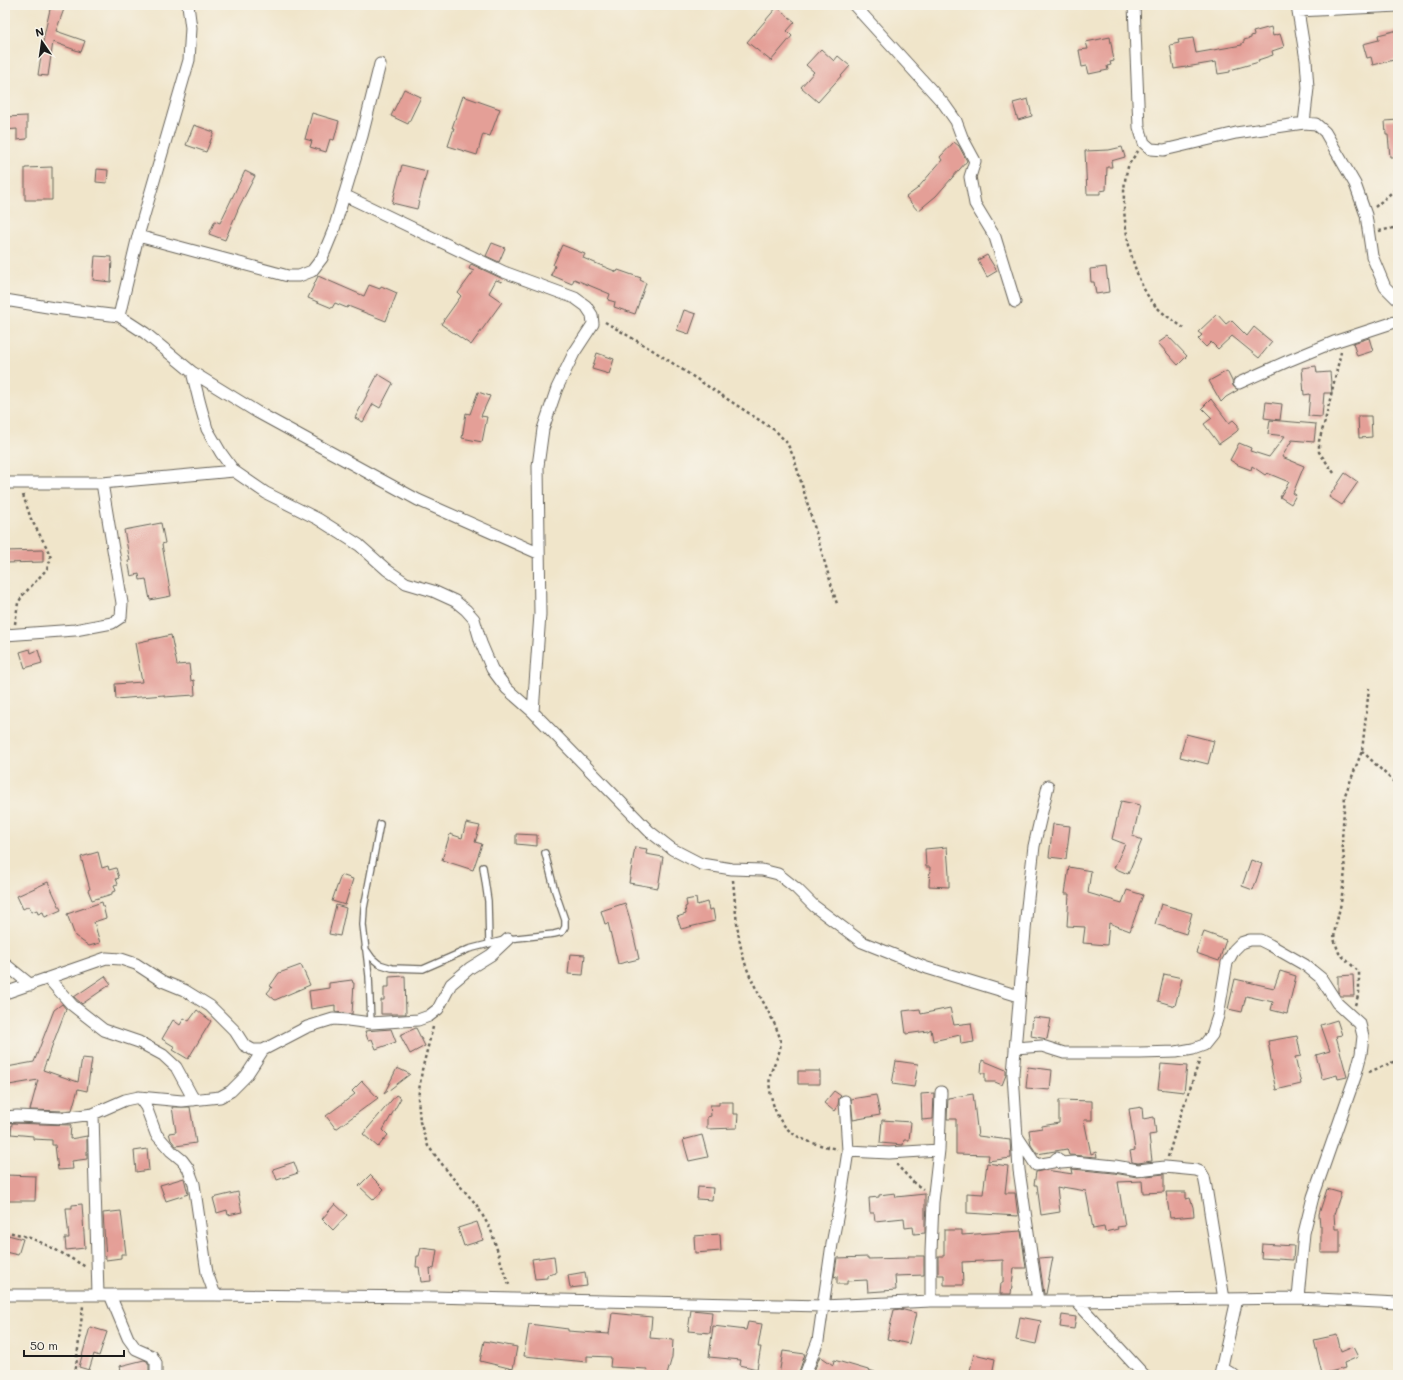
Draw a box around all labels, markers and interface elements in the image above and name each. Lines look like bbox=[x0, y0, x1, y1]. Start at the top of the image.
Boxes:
north arrow bbox=[22, 22, 62, 62]
text: N bbox=[34, 24, 45, 40]
scale bar bbox=[24, 1332, 124, 1358]
text: 50 m bbox=[30, 1337, 58, 1353]

